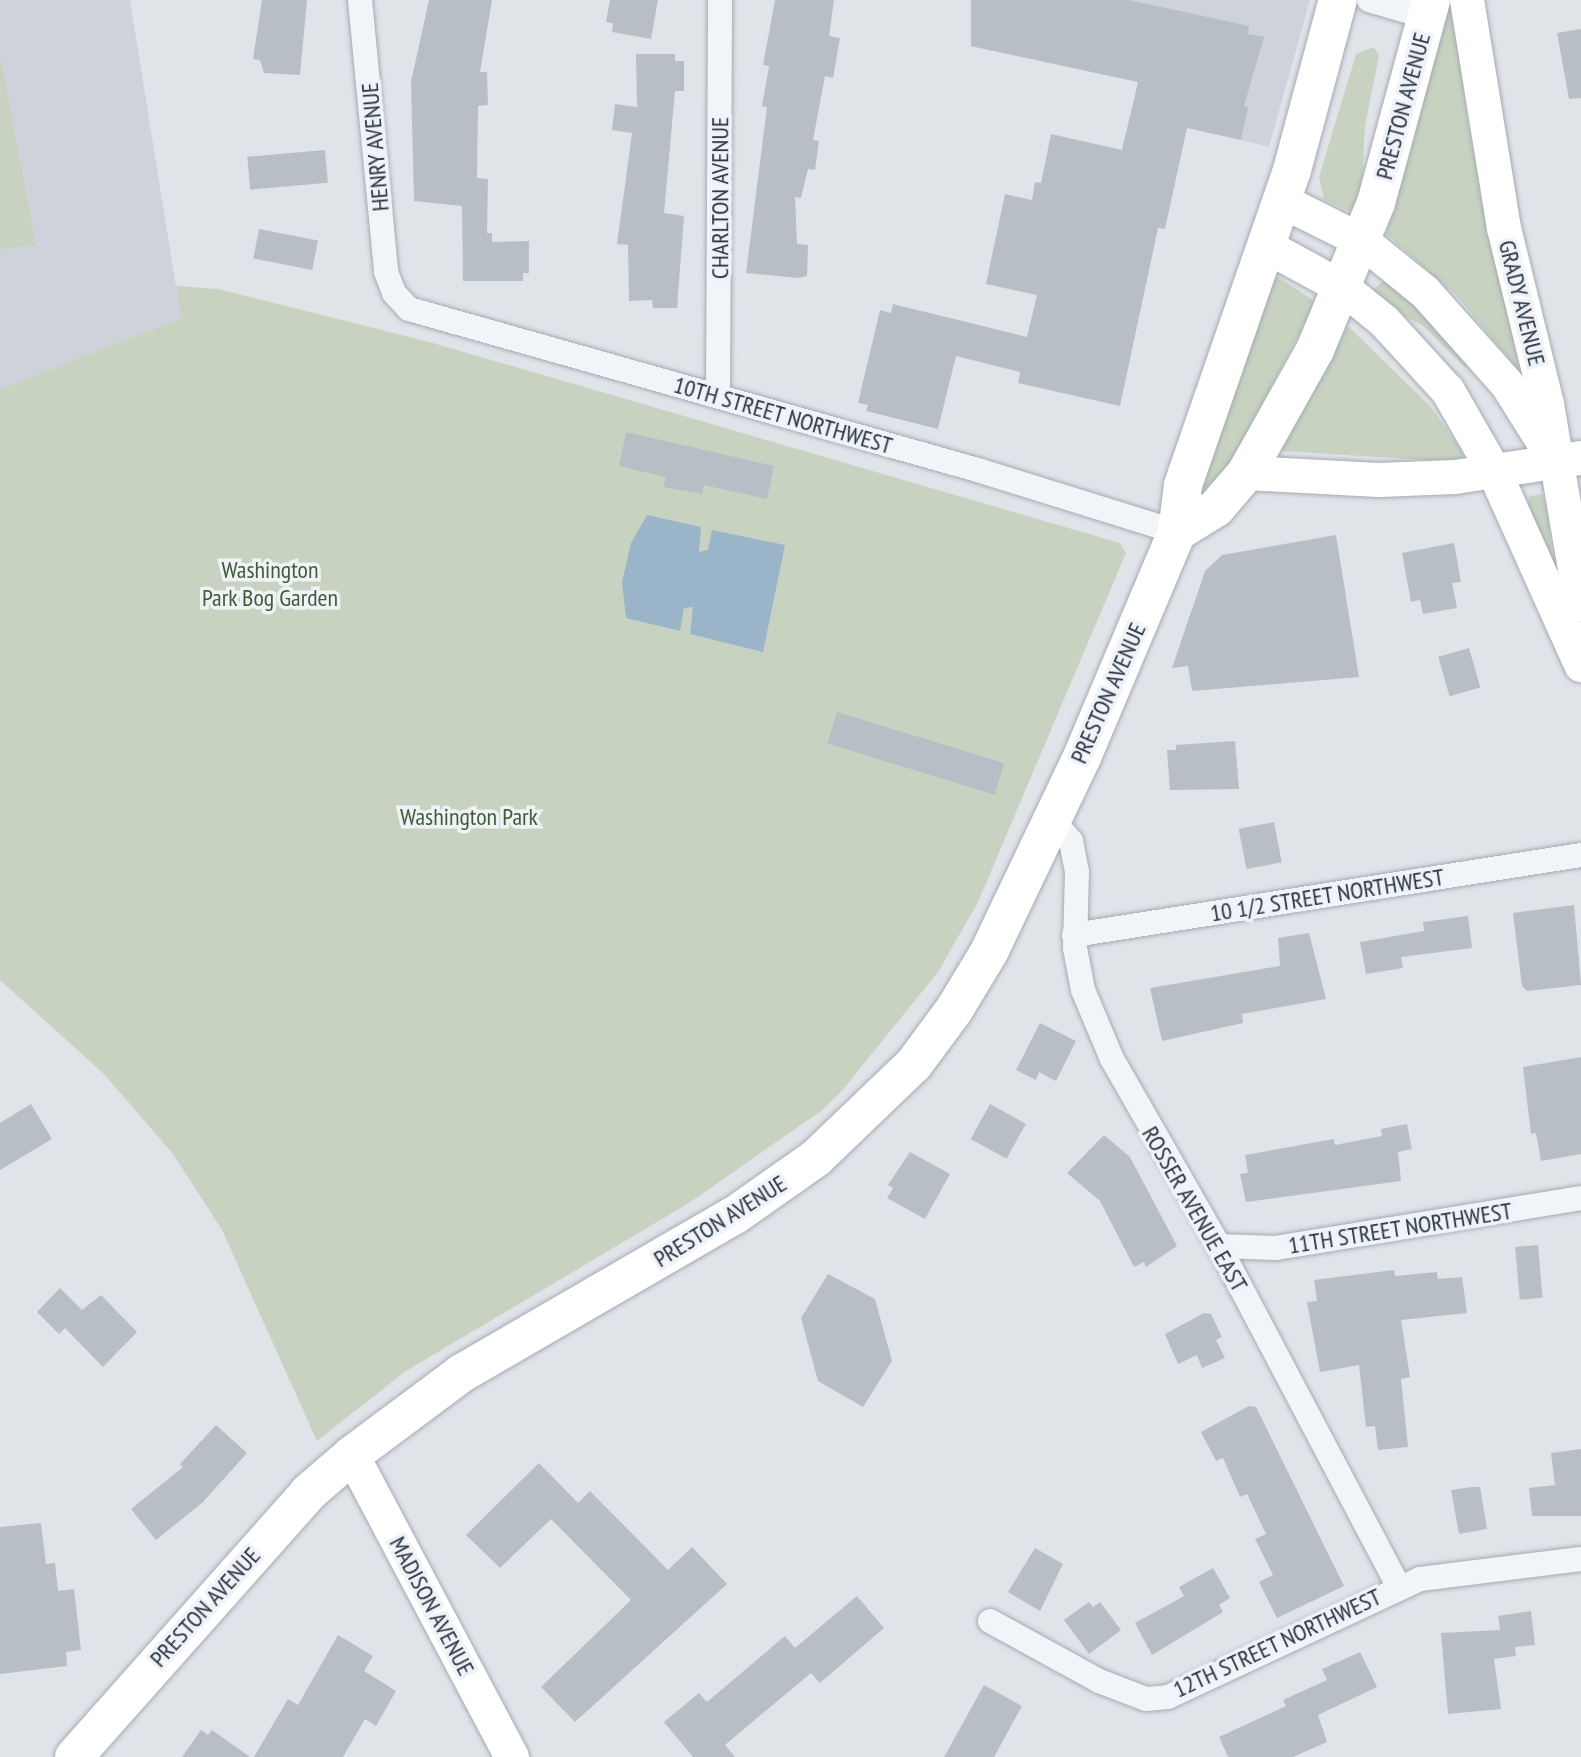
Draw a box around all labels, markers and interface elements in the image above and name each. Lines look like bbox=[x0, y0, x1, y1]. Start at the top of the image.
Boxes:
street label: PRESTON AVENUE bbox=[1369, 29, 1437, 183]
street label: HENRY AVENUE bbox=[355, 81, 395, 213]
street label: CHARLTON AVENUE bbox=[706, 117, 734, 279]
street label: GRADY AVENUE bbox=[1492, 237, 1552, 369]
street label: 10TH STREET NORTHWEST bbox=[670, 370, 896, 460]
park label: Washington Park Bog Garden bbox=[202, 556, 338, 612]
street label: PRESTON AVENUE bbox=[1064, 618, 1152, 768]
park label: Washington Park bbox=[400, 803, 538, 831]
street label: 10 1/2 STREET NORTHWEST bbox=[1208, 862, 1446, 928]
street label: ROSSER AVENUE EAST bbox=[1136, 1121, 1254, 1297]
street label: PRESTON AVENUE bbox=[648, 1169, 792, 1273]
street label: 11TH STREET NORTHWEST bbox=[1286, 1196, 1514, 1260]
street label: MADISON AVENUE bbox=[383, 1531, 481, 1681]
street label: PRESTON AVENUE bbox=[144, 1541, 266, 1673]
street label: 12TH STREET NORTHWEST bbox=[1168, 1582, 1386, 1704]

